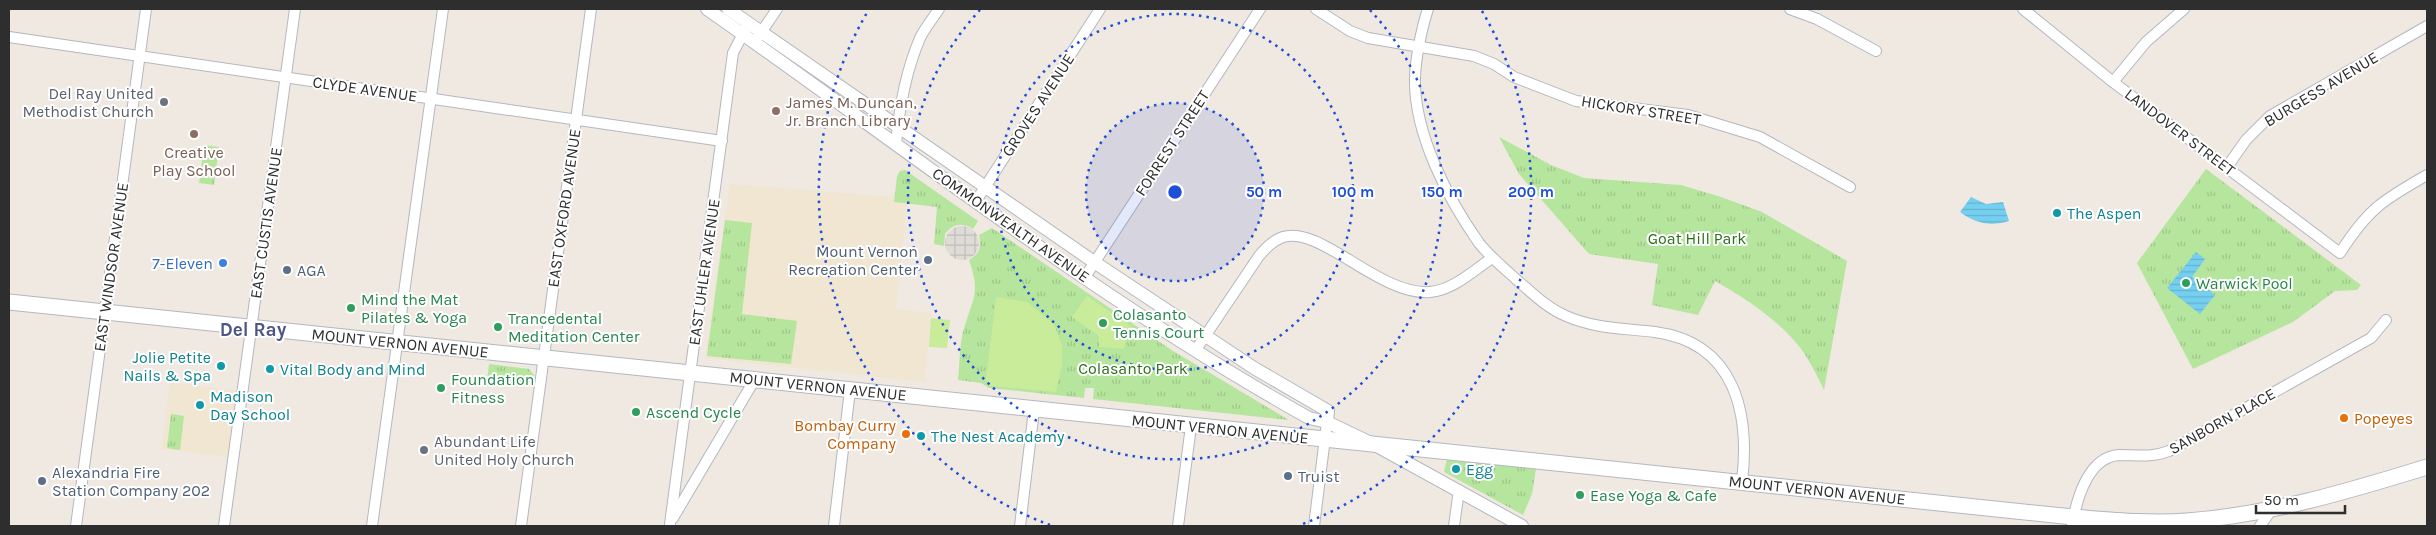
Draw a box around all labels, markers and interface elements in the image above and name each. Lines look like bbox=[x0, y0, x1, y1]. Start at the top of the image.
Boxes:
street label: BURGESS AVENUE bbox=[2260, 47, 2382, 131]
street label: GROVES AVENUE bbox=[998, 50, 1078, 160]
street label: CLYDE AVENUE bbox=[311, 72, 419, 106]
place label: Del Ray United Methodist Church bbox=[22, 84, 154, 121]
street label: LANDOVER STREET bbox=[2121, 84, 2239, 180]
street label: FORREST STREET bbox=[1131, 87, 1213, 199]
street label: HICKORY STREET bbox=[1580, 91, 1702, 129]
place label: James M. Duncan, Jr. Branch Library bbox=[786, 93, 917, 130]
marker: Del Ray United Methodist Church bbox=[158, 96, 170, 108]
marker: James M. Duncan, Jr. Branch Library bbox=[770, 105, 782, 117]
street label: EAST OXFORD AVENUE bbox=[543, 127, 585, 289]
marker: Creative Play School bbox=[188, 128, 200, 140]
place label: Creative Play School bbox=[153, 143, 235, 180]
street label: EAST CUSTIS AVENUE bbox=[246, 146, 286, 300]
street label: COMMONWEALTH AVENUE bbox=[929, 163, 1093, 287]
street label: EAST WINDSOR AVENUE bbox=[90, 181, 132, 353]
centre of rings bbox=[1166, 183, 1184, 201]
text: 50 m bbox=[1246, 183, 1282, 201]
text: 100 m bbox=[1332, 183, 1374, 201]
text: 150 m bbox=[1421, 183, 1463, 201]
text: 200 m bbox=[1508, 183, 1554, 201]
street label: EAST UHLER AVENUE bbox=[684, 197, 724, 347]
place label: The Aspen bbox=[2067, 204, 2142, 223]
marker: The Aspen bbox=[2051, 207, 2063, 219]
park label: Goat Hill Park bbox=[1648, 229, 1746, 248]
place label: Mount Vernon Recreation Center bbox=[788, 242, 918, 279]
place label: 7-Eleven bbox=[152, 254, 213, 273]
marker: Mount Vernon Recreation Center bbox=[922, 254, 934, 266]
marker: 7-Eleven bbox=[217, 257, 229, 269]
place label: AGA bbox=[297, 261, 326, 280]
marker: AGA bbox=[281, 264, 293, 276]
place label: Warwick Pool bbox=[2196, 274, 2293, 293]
marker: Warwick Pool bbox=[2180, 277, 2192, 289]
place label: Mind the Mat Pilates & Yoga bbox=[361, 290, 467, 327]
marker: Mind the Mat Pilates & Yoga bbox=[345, 302, 357, 314]
place label: Colasanto Tennis Court bbox=[1113, 305, 1204, 342]
place label: Trancedental Meditation Center bbox=[508, 309, 640, 346]
marker: Colasanto Tennis Court bbox=[1097, 317, 1109, 329]
district label: Del Ray bbox=[220, 319, 287, 341]
marker: Trancedental Meditation Center bbox=[492, 321, 504, 333]
street label: MOUNT VERNON AVENUE bbox=[310, 324, 490, 362]
place label: Jolie Petite Nails & Spa bbox=[124, 348, 211, 385]
park label: Colasanto Park bbox=[1078, 359, 1188, 378]
marker: Jolie Petite Nails & Spa bbox=[215, 360, 227, 372]
place label: Vital Body and Mind bbox=[280, 360, 426, 379]
marker: Vital Body and Mind bbox=[264, 363, 276, 375]
street label: MOUNT VERNON AVENUE bbox=[728, 367, 908, 405]
place label: Foundation Fitness bbox=[451, 370, 535, 407]
marker: Foundation Fitness bbox=[435, 382, 447, 394]
street label: SANBORN PLACE bbox=[2165, 384, 2279, 458]
place label: Madison Day School bbox=[210, 387, 290, 424]
marker: Madison Day School bbox=[194, 399, 206, 411]
place label: Ascend Cycle bbox=[646, 403, 741, 422]
marker: Ascend Cycle bbox=[630, 406, 642, 418]
place label: Popeyes bbox=[2354, 409, 2413, 428]
street label: MOUNT VERNON AVENUE bbox=[1130, 410, 1310, 448]
marker: Popeyes bbox=[2338, 412, 2350, 424]
place label: Bombay Curry Company bbox=[794, 416, 897, 453]
place label: The Nest Academy bbox=[931, 427, 1065, 446]
marker: Bombay Curry Company bbox=[900, 428, 912, 440]
marker: The Nest Academy bbox=[915, 430, 927, 442]
place label: Abundant Life United Holy Church bbox=[434, 432, 574, 469]
marker: Abundant Life United Holy Church bbox=[418, 444, 430, 456]
place label: Egg bbox=[1466, 460, 1493, 479]
place label: Alexandria Fire Station Company 202 bbox=[52, 463, 210, 500]
marker: Egg bbox=[1450, 463, 1462, 475]
place label: Truist bbox=[1298, 467, 1340, 486]
marker: Truist bbox=[1282, 470, 1294, 482]
street label: MOUNT VERNON AVENUE bbox=[1727, 471, 1907, 509]
marker: Alexandria Fire Station Company 202 bbox=[36, 475, 48, 487]
scale bar bbox=[2256, 482, 2345, 514]
place label: Ease Yoga & Cafe bbox=[1590, 486, 1717, 505]
marker: Ease Yoga & Cafe bbox=[1574, 489, 1586, 501]
text: 50 m bbox=[2264, 491, 2299, 509]

